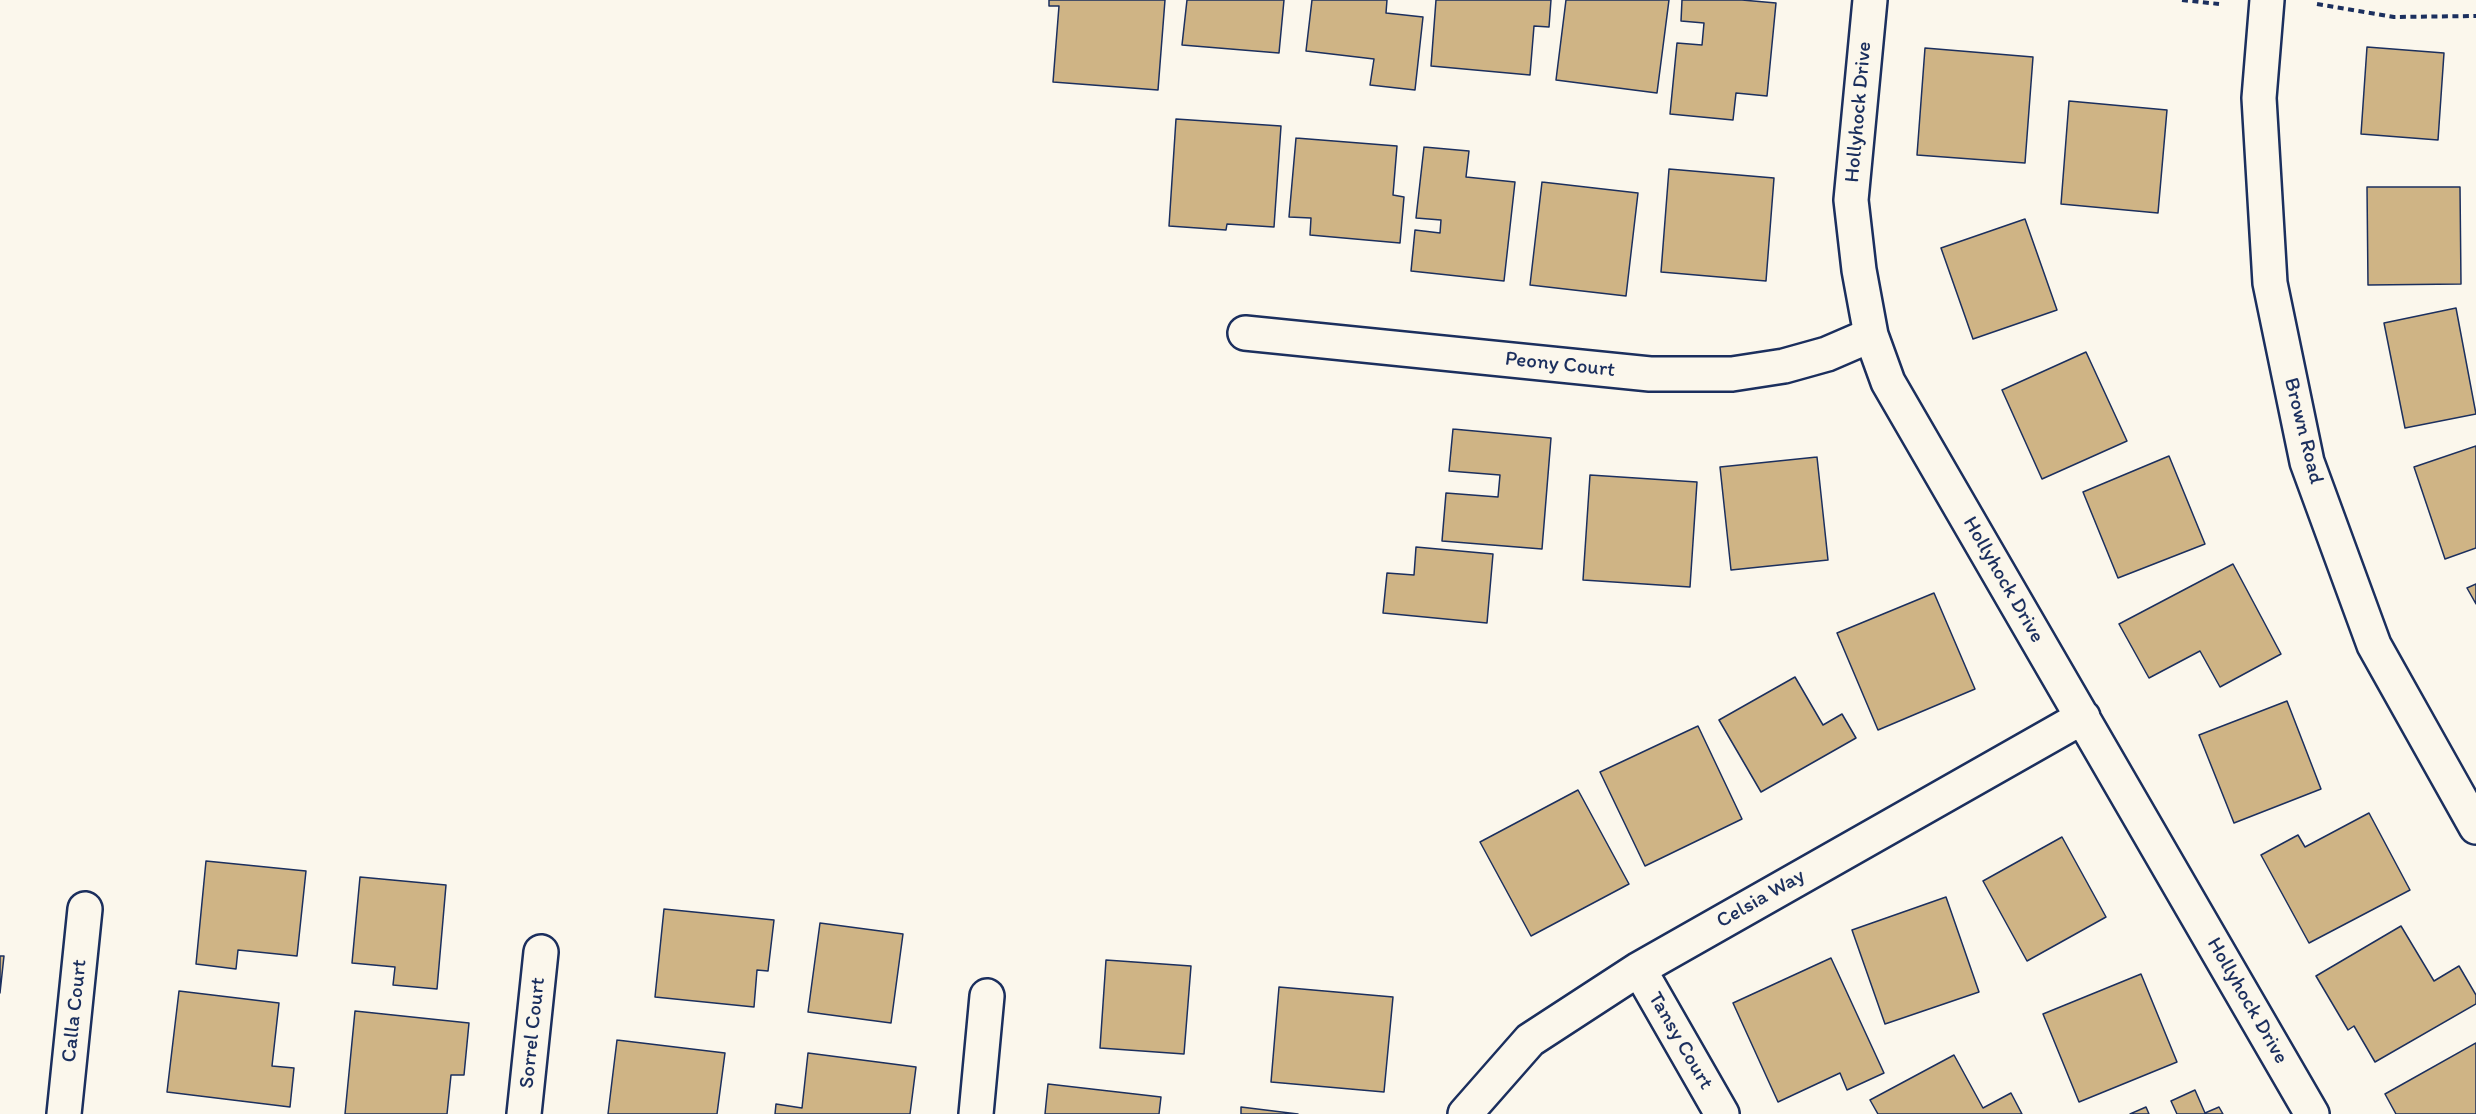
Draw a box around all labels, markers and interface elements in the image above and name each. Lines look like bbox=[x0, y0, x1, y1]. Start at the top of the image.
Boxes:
street label: Hollyhock Drive bbox=[1840, 40, 1878, 184]
street label: Peony Court bbox=[1504, 347, 1616, 383]
street label: Brown Road bbox=[2278, 375, 2328, 487]
street label: Hollyhock Drive bbox=[1957, 512, 2049, 648]
street label: Celsia Way bbox=[1712, 864, 1810, 934]
street label: Hollyhock Drive bbox=[2201, 933, 2293, 1069]
street label: Calla Court bbox=[57, 958, 93, 1064]
street label: Sorrel Court bbox=[515, 976, 551, 1090]
street label: Tansy Court bbox=[1642, 988, 1718, 1094]

